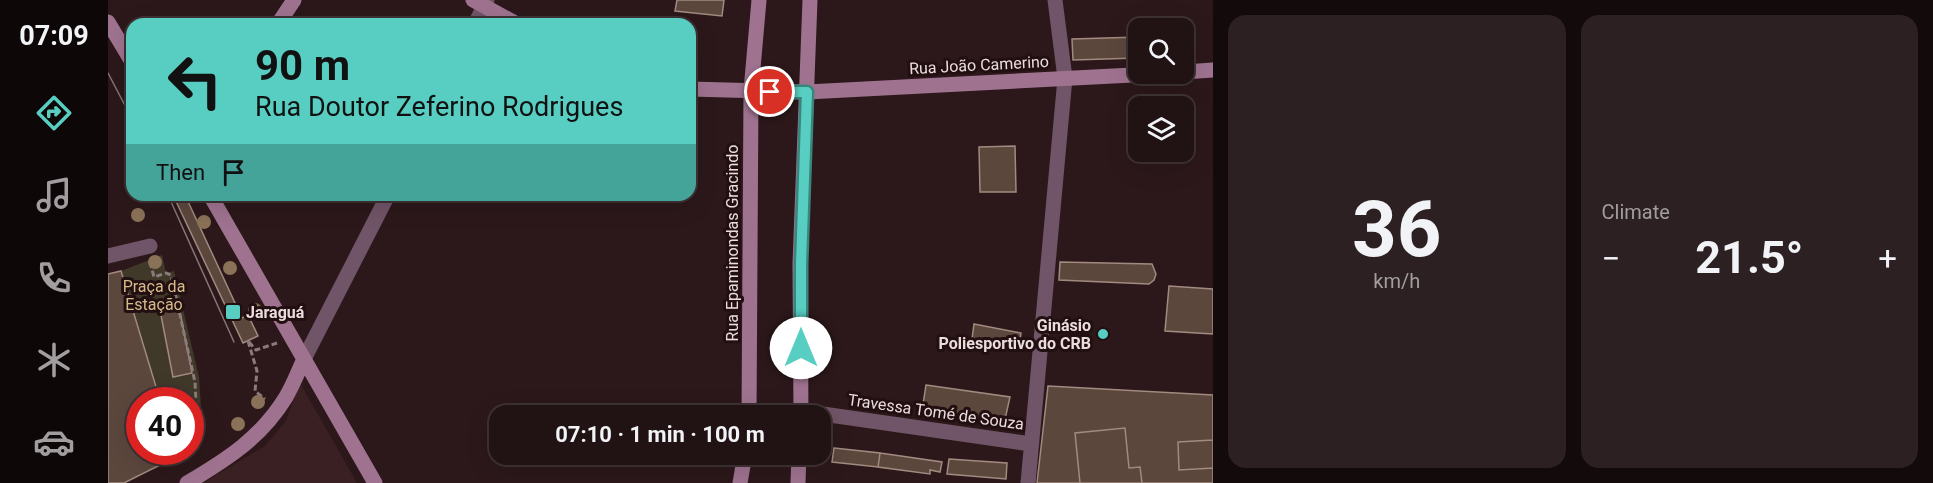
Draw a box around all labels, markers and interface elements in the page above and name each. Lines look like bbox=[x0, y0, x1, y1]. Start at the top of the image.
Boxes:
map controls bbox=[1128, 18, 1194, 162]
button: search bbox=[1128, 18, 1194, 84]
text: 07:09 bbox=[19, 20, 89, 52]
text: 90 m bbox=[255, 41, 350, 90]
icon: left bbox=[156, 42, 234, 120]
street label: Rua João Camerino bbox=[909, 52, 1049, 78]
pin bbox=[744, 66, 795, 117]
icon: arrive bbox=[753, 75, 786, 108]
text: Rua Doutor Zeferino Rodrigues bbox=[255, 91, 623, 123]
icon: directions bbox=[33, 92, 75, 134]
button: layers bbox=[1128, 96, 1194, 162]
street label: Rua Epaminondas Gracindo bbox=[723, 145, 742, 341]
icon: arrive bbox=[217, 156, 250, 189]
text: Then bbox=[156, 160, 205, 185]
icon: music bbox=[33, 174, 75, 216]
text: 36 bbox=[1352, 184, 1442, 275]
text: Climate bbox=[1602, 200, 1670, 224]
text: 21.5° bbox=[1695, 231, 1803, 284]
text: − bbox=[1602, 239, 1620, 278]
text: + bbox=[1878, 239, 1897, 278]
icon: phone bbox=[33, 257, 75, 299]
text: km/h bbox=[1373, 269, 1420, 293]
park label: Praça da Estação bbox=[123, 277, 185, 314]
marker: Jaraguá bbox=[224, 303, 242, 321]
place label: Jaraguá bbox=[246, 303, 305, 322]
position arrow bbox=[769, 316, 833, 380]
place label: Ginásio Poliesportivo do CRB bbox=[939, 316, 1091, 353]
marker: Ginásio Poliesportivo do CRB bbox=[1096, 327, 1110, 341]
icon: climate bbox=[33, 339, 75, 381]
speed limit sign: 40 bbox=[126, 387, 204, 465]
street label: Travessa Tomé de Souza bbox=[847, 390, 1025, 434]
icon: car bbox=[33, 421, 75, 463]
text: 07:10 · 1 min · 100 m bbox=[555, 422, 765, 447]

